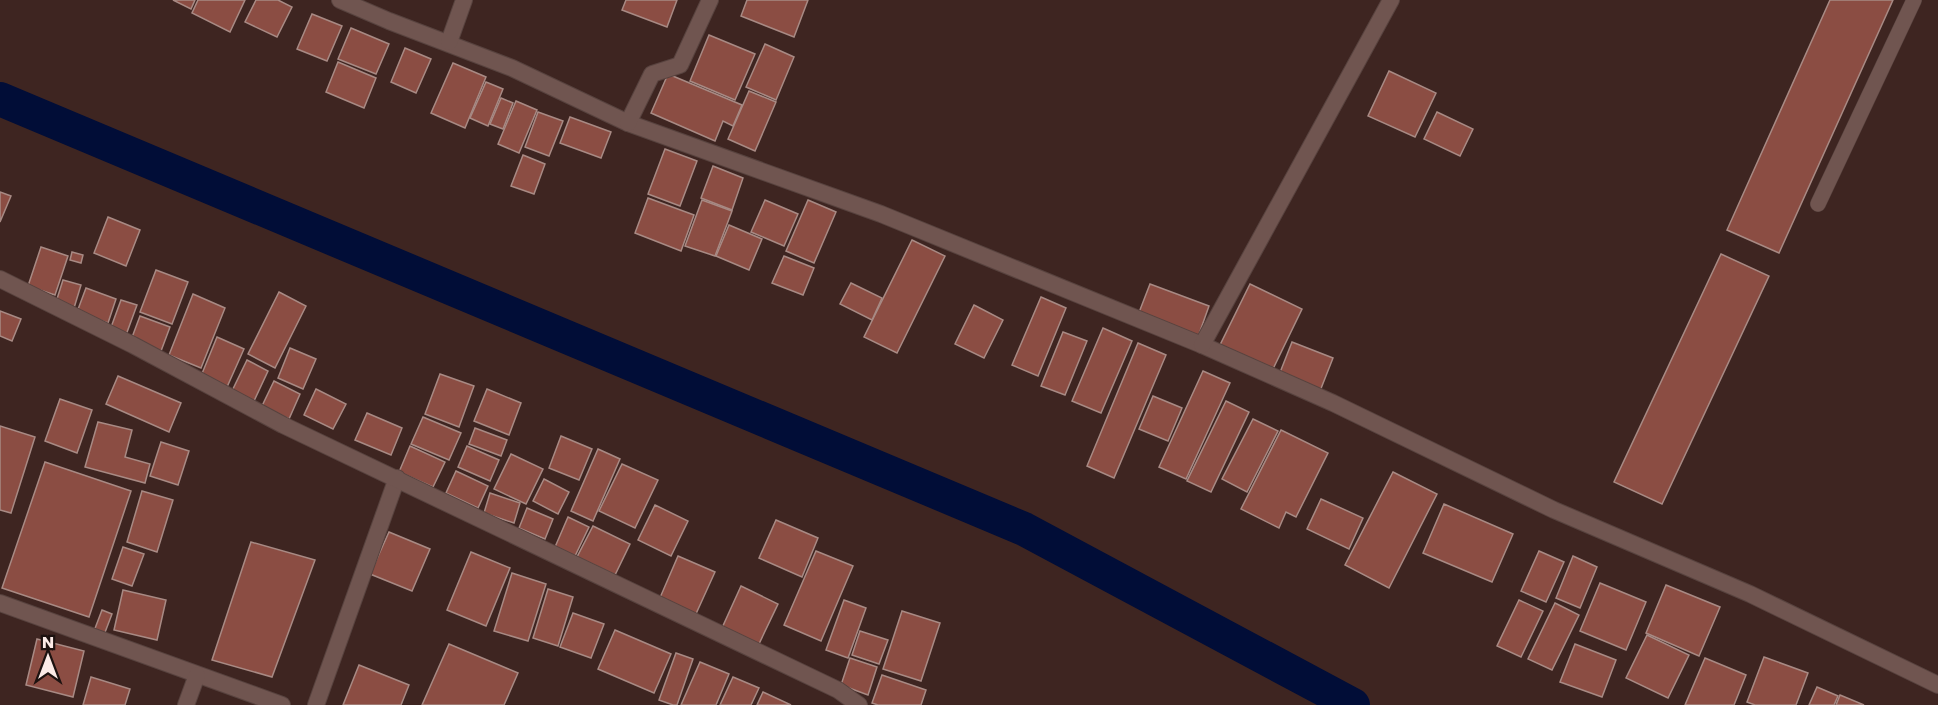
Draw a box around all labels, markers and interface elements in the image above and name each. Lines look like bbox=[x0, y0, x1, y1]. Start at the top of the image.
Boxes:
north arrow bbox=[18, 627, 78, 687]
text: N bbox=[42, 631, 54, 654]

